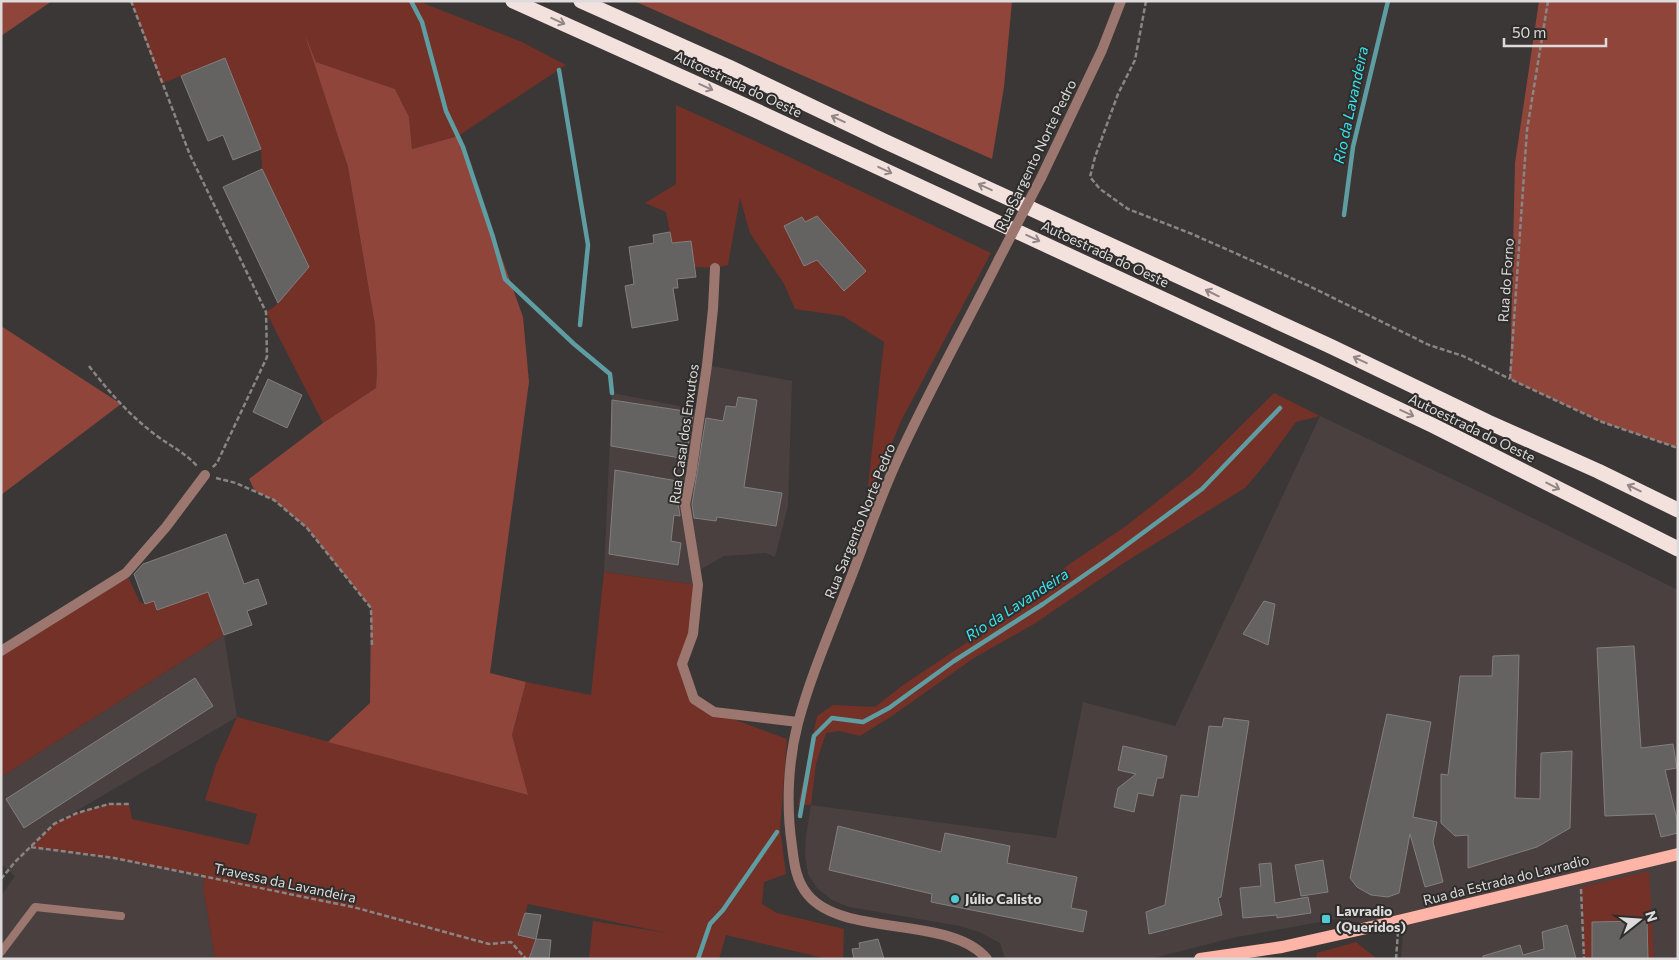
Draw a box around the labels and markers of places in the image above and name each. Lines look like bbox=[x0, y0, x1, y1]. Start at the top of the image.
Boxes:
place label: Júlio Calisto bbox=[965, 890, 1042, 907]
marker: Júlio Calisto bbox=[949, 893, 961, 905]
place label: Lavradio (Queridos) bbox=[1336, 902, 1406, 935]
marker: Lavradio (Queridos) bbox=[1320, 913, 1332, 925]

